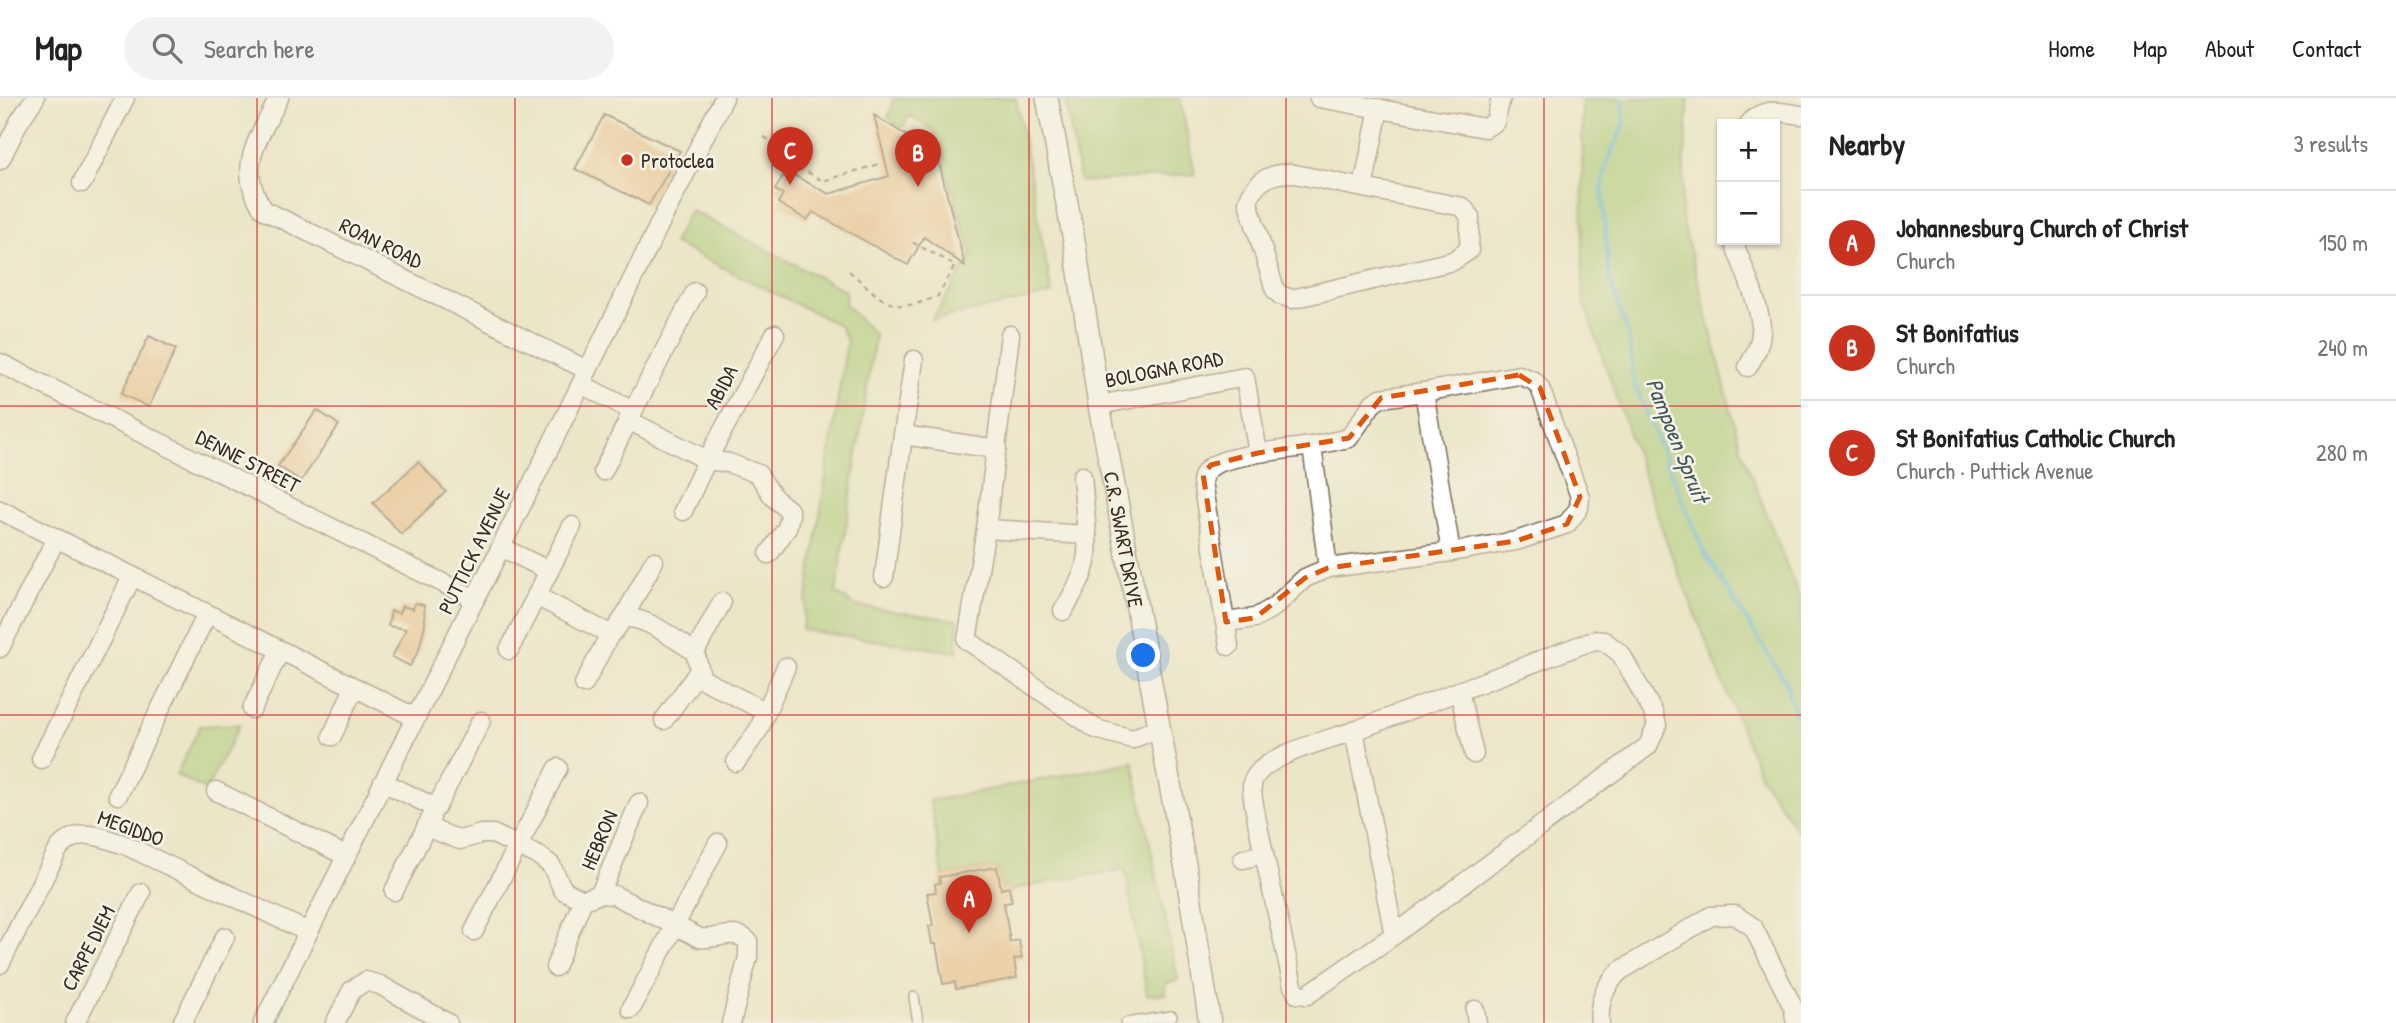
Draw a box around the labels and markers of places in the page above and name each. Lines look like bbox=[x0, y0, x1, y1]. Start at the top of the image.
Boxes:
pin: C bbox=[767, 127, 813, 185]
pin: B bbox=[895, 129, 941, 187]
place label: Protoclea bbox=[641, 146, 714, 175]
marker: Protoclea bbox=[619, 152, 635, 168]
pin: A bbox=[946, 875, 992, 933]

